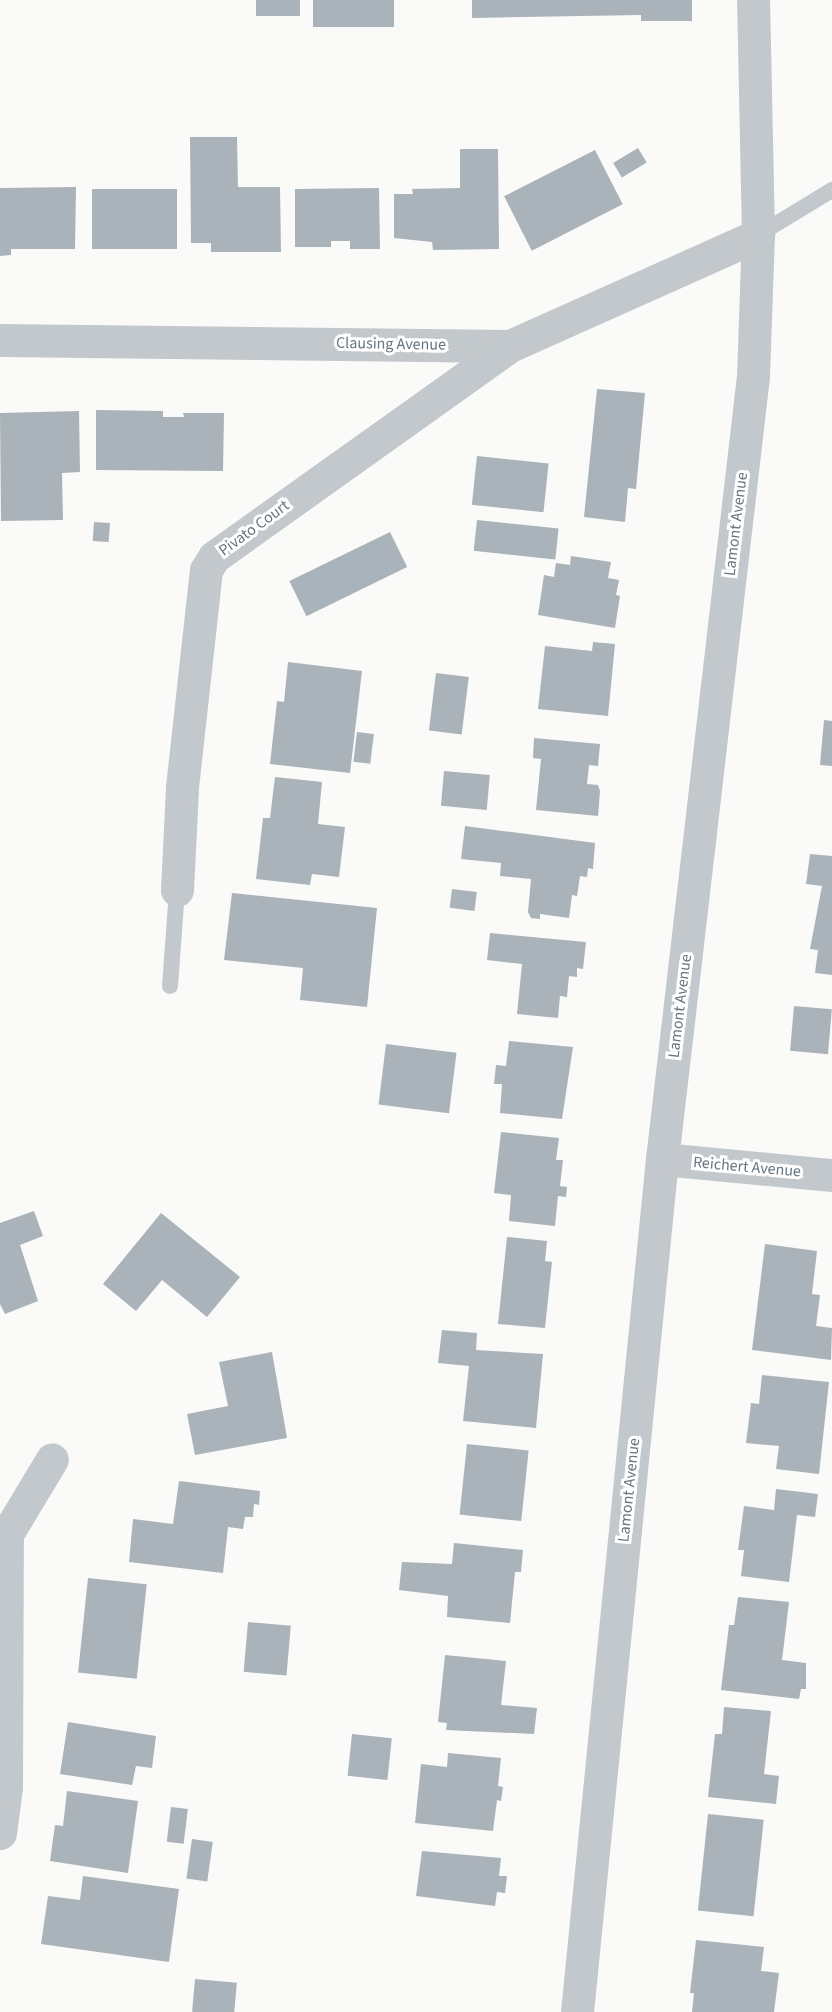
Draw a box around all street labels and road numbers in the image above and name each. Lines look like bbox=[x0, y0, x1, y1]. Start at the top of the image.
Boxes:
street label: Clausing Avenue bbox=[336, 333, 446, 355]
street label: Lamont Avenue bbox=[720, 471, 752, 577]
street label: Pivato Court bbox=[215, 496, 293, 560]
street label: Lamont Avenue bbox=[664, 953, 696, 1059]
street label: Reichert Avenue bbox=[692, 1153, 802, 1181]
street label: Lamont Avenue bbox=[614, 1437, 644, 1543]

